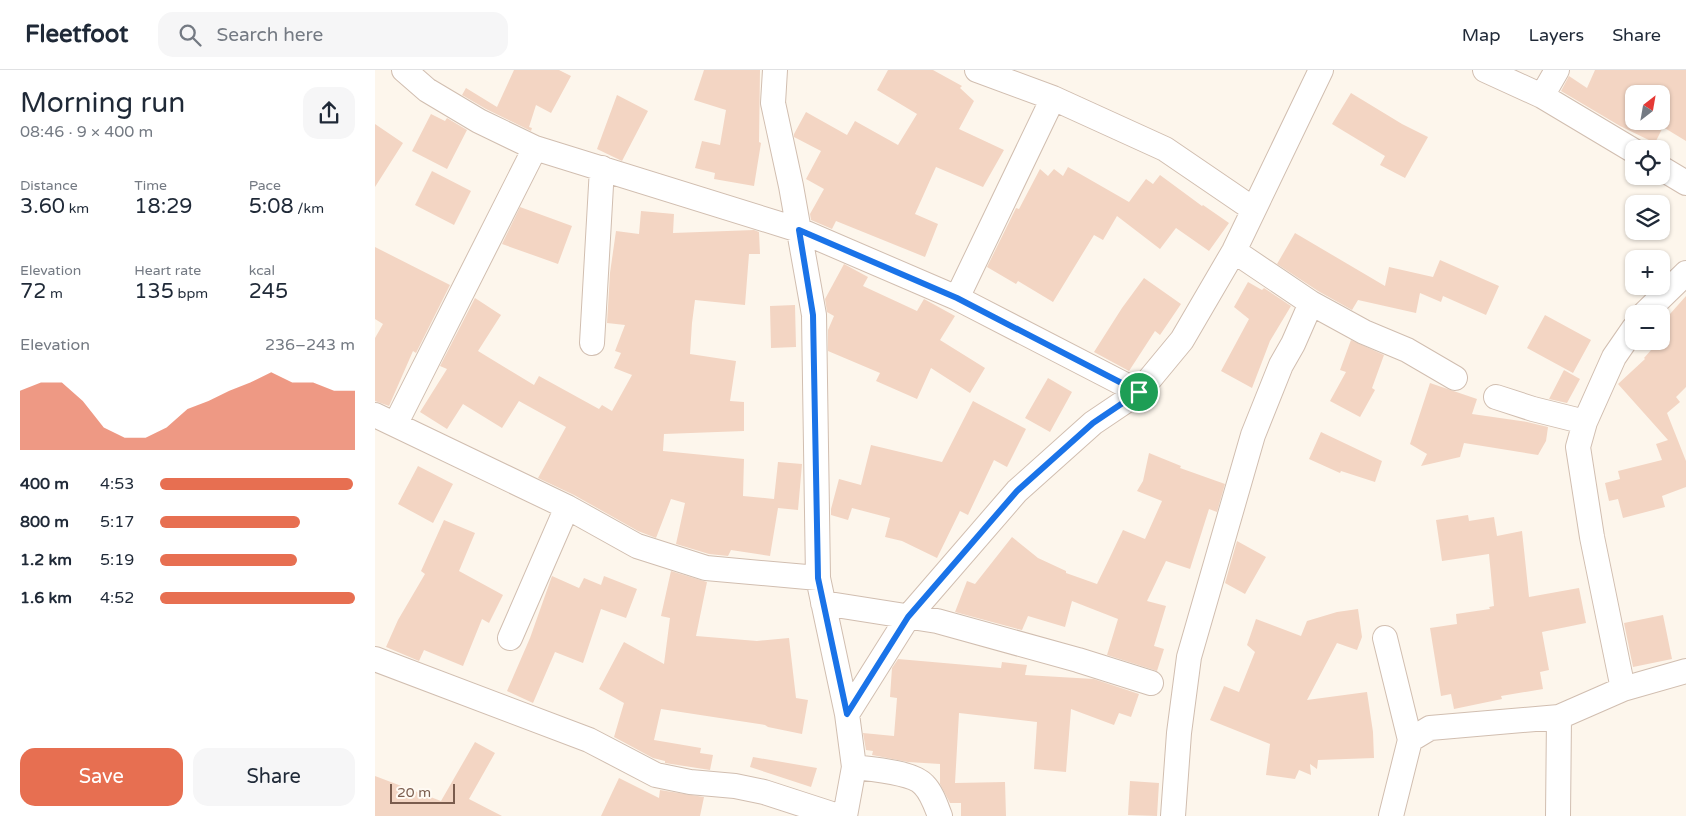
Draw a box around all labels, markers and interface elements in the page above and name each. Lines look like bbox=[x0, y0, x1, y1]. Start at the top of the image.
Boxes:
search box bbox=[158, 12, 508, 57]
text: Fleetfoot bbox=[25, 20, 128, 49]
icon: search bbox=[176, 21, 204, 49]
text: Search here bbox=[216, 24, 323, 46]
text: Map bbox=[1462, 24, 1501, 46]
text: Layers bbox=[1529, 24, 1584, 46]
text: Share bbox=[1612, 24, 1661, 46]
north arrow bbox=[1625, 85, 1670, 130]
map controls bbox=[1625, 85, 1670, 350]
text: Morning run bbox=[20, 86, 185, 120]
button: share bbox=[303, 87, 355, 139]
text: 08:46 · 9 × 400 m bbox=[20, 122, 153, 142]
button: locate bbox=[1625, 140, 1670, 185]
text: Distance bbox=[20, 177, 78, 194]
text: Time bbox=[134, 177, 167, 194]
text: Pace bbox=[249, 177, 281, 194]
text: 3.60 bbox=[20, 194, 65, 219]
text: 18:29 bbox=[134, 194, 193, 219]
text: 5:08 bbox=[249, 194, 294, 219]
button: layers bbox=[1625, 195, 1670, 240]
text: km bbox=[65, 200, 89, 217]
text: /km bbox=[294, 200, 324, 217]
button: + bbox=[1625, 250, 1670, 295]
text: Elevation bbox=[20, 262, 81, 279]
text: Heart rate bbox=[134, 262, 201, 279]
text: kcal bbox=[249, 262, 275, 279]
text: 72 bbox=[20, 279, 46, 304]
text: 135 bbox=[134, 279, 174, 304]
text: 245 bbox=[249, 279, 288, 304]
text: m bbox=[46, 285, 63, 302]
text: bpm bbox=[174, 285, 208, 302]
button: − bbox=[1625, 305, 1670, 350]
text: Elevation bbox=[20, 335, 90, 355]
text: 236–243 m bbox=[265, 335, 355, 355]
pin bbox=[1118, 371, 1160, 413]
icon: arrive bbox=[1125, 378, 1153, 406]
text: 400 m bbox=[20, 474, 69, 494]
text: 4:53 bbox=[100, 474, 134, 494]
text: 800 m bbox=[20, 512, 69, 532]
text: 5:17 bbox=[100, 512, 134, 532]
text: 1.2 km bbox=[20, 550, 72, 570]
text: 5:19 bbox=[100, 550, 134, 570]
text: 1.6 km bbox=[20, 588, 72, 608]
text: 4:52 bbox=[100, 588, 134, 608]
button: Save bbox=[20, 748, 183, 806]
button: Share bbox=[193, 748, 355, 806]
scale bar bbox=[390, 781, 455, 804]
text: 20 m bbox=[397, 784, 431, 801]

